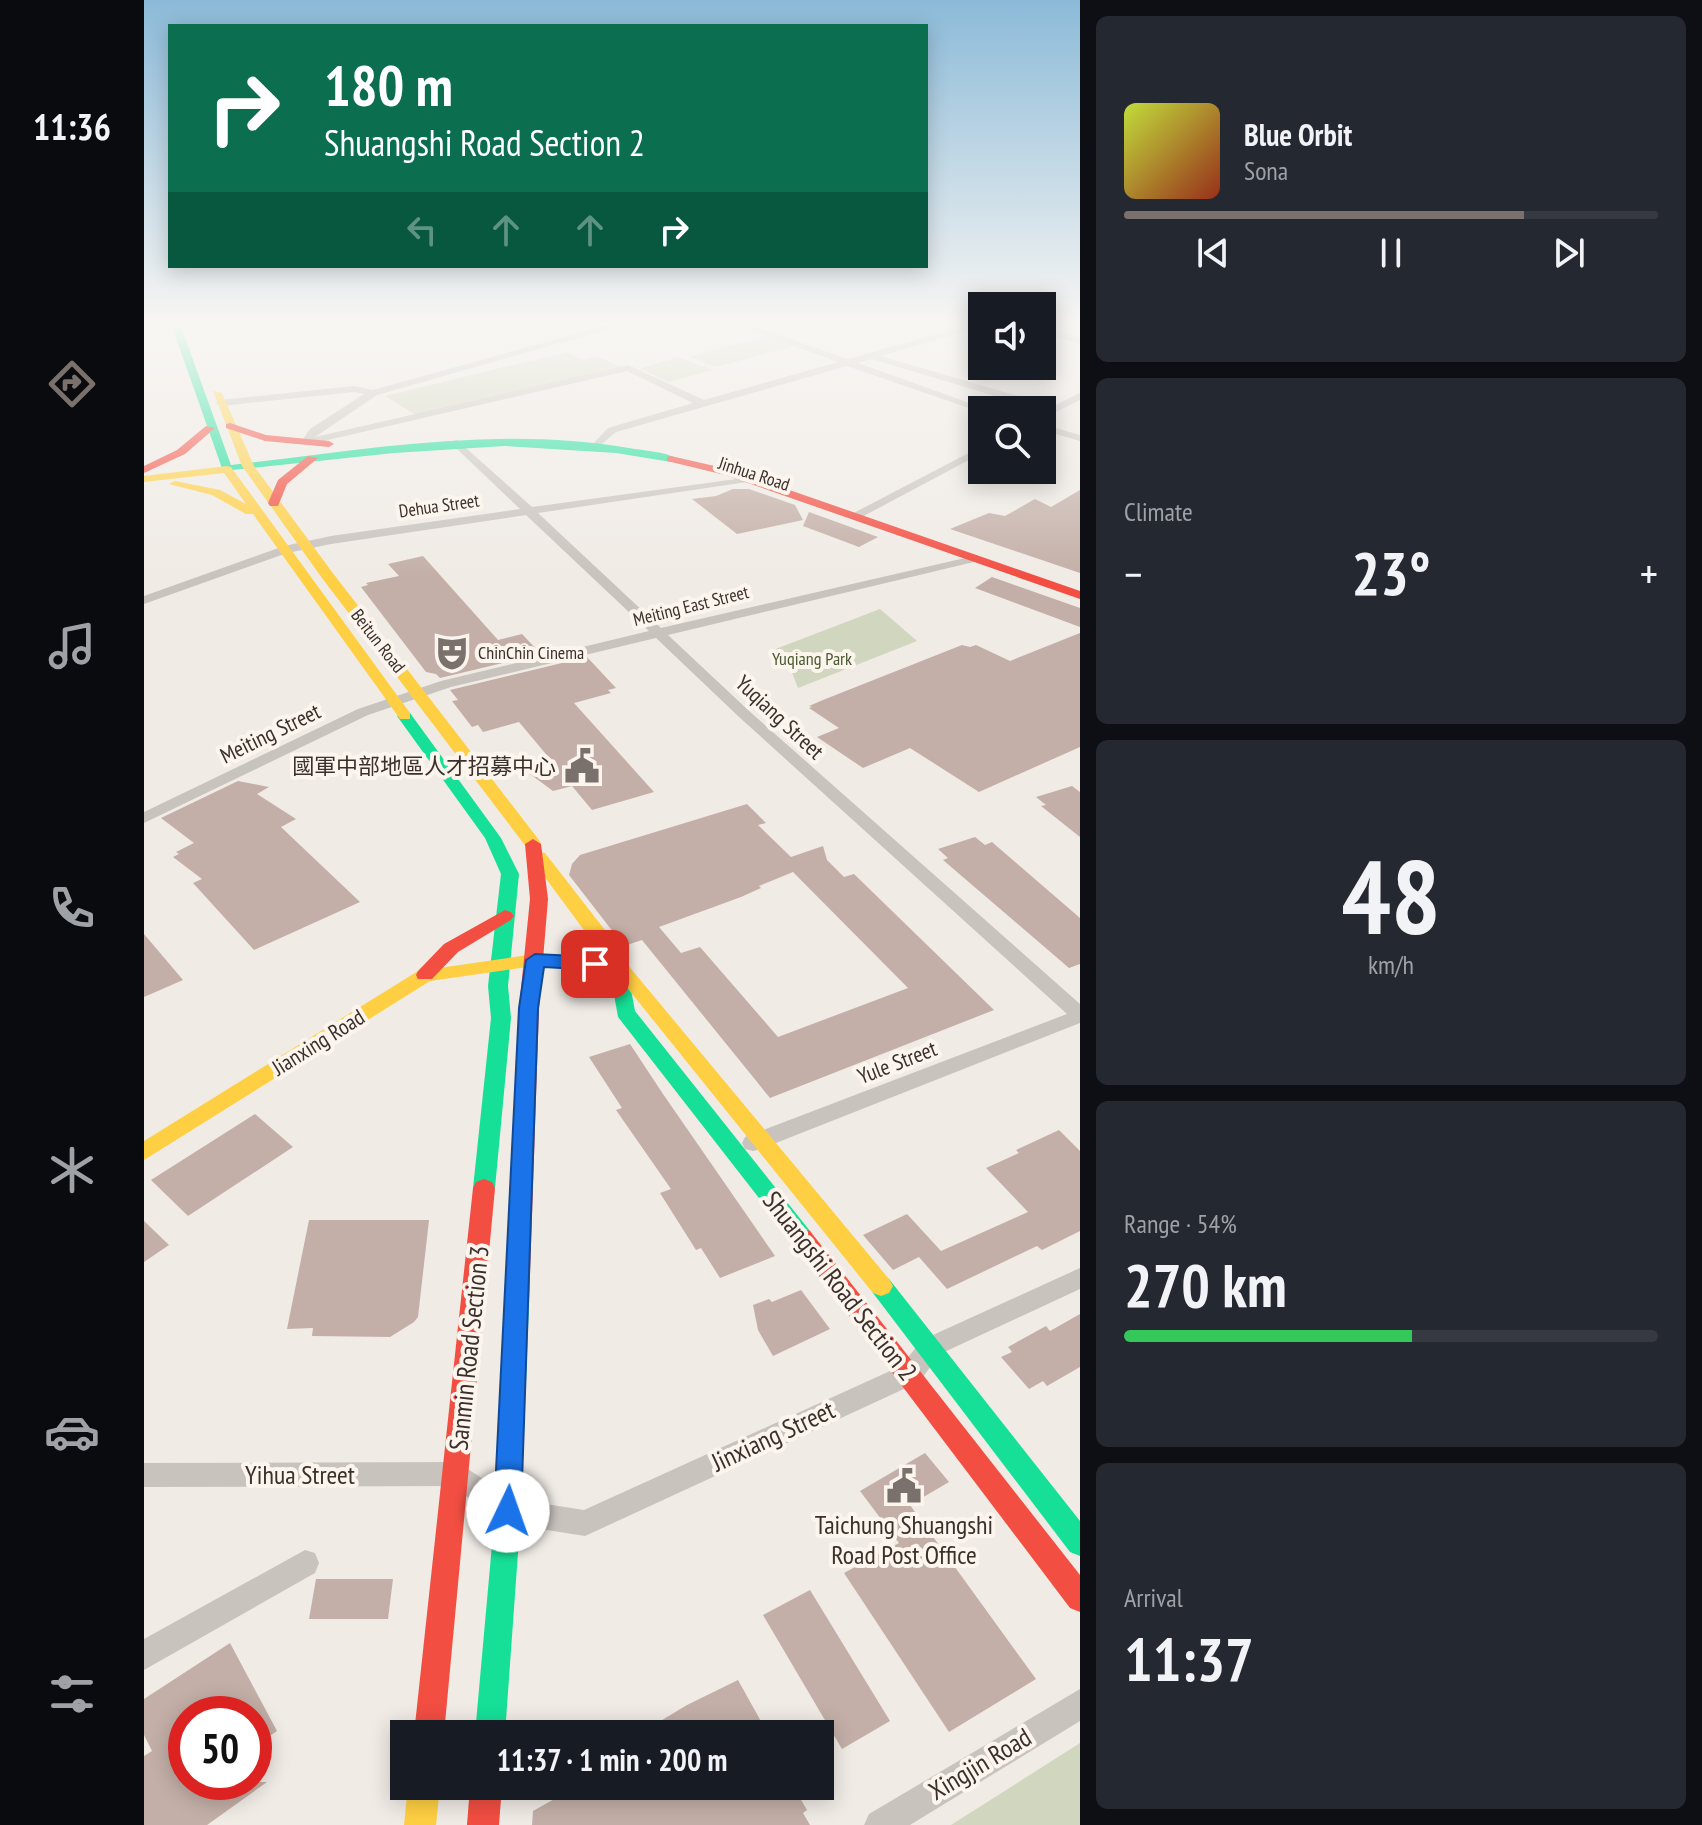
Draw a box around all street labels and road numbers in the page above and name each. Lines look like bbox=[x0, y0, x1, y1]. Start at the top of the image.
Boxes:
street label: Jinhua Road bbox=[715, 451, 793, 496]
street label: Dehua Street bbox=[397, 488, 481, 523]
street label: Meiting East Street bbox=[631, 580, 751, 631]
street label: Beitun Road bbox=[346, 604, 411, 677]
street label: Yuqiang Street bbox=[730, 669, 830, 765]
street label: Meiting Street bbox=[215, 697, 325, 769]
street label: Jianxing Road bbox=[266, 1003, 369, 1082]
street label: Yule Street bbox=[853, 1034, 941, 1090]
street label: Shuangshi Road Section 2 bbox=[756, 1184, 925, 1387]
street label: Sanmin Road Section 3 bbox=[441, 1244, 496, 1452]
street label: Jinxiang Street bbox=[705, 1393, 840, 1479]
street label: Yihua Street bbox=[245, 1458, 355, 1491]
street label: Xingjin Road bbox=[922, 1720, 1037, 1807]

